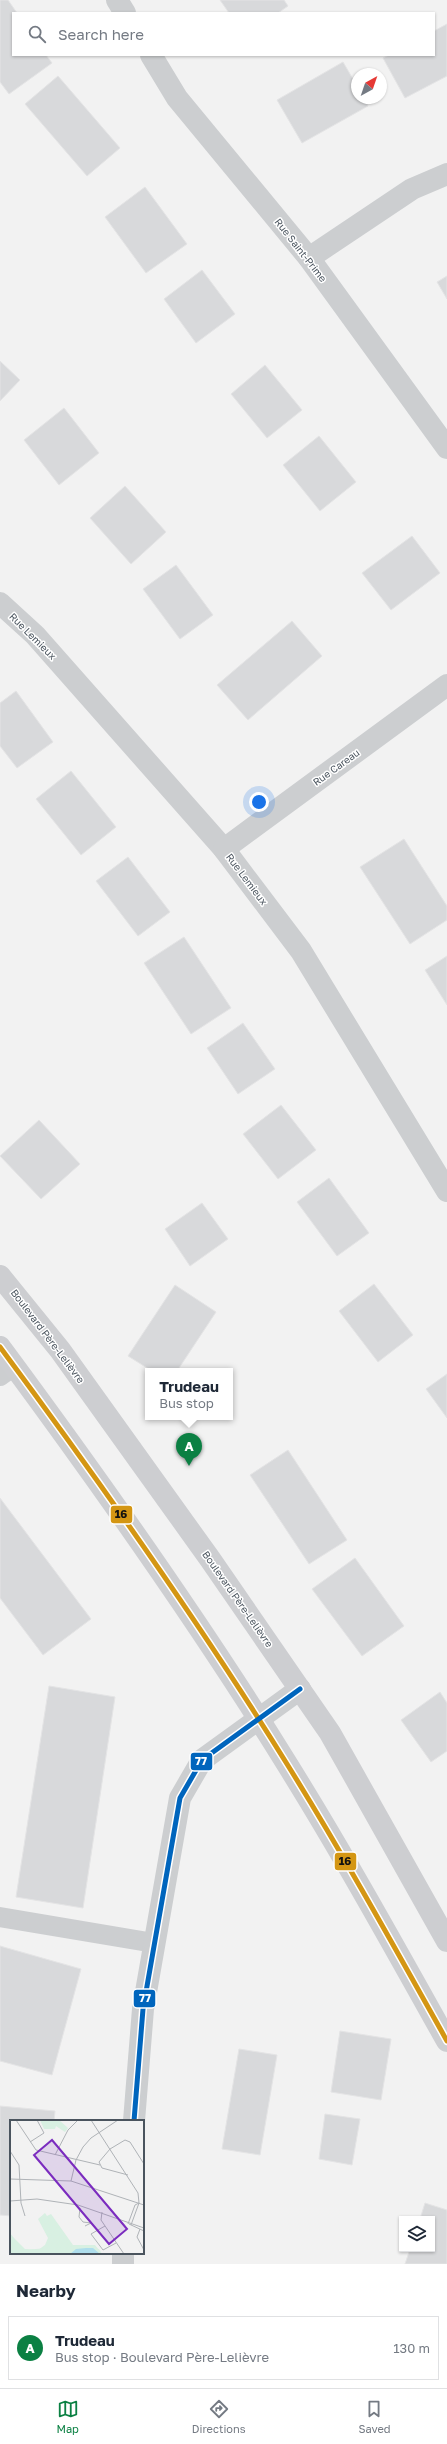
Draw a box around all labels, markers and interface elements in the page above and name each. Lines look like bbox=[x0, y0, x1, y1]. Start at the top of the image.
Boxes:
search box bbox=[12, 12, 435, 56]
icon: search bbox=[26, 23, 48, 45]
text: Search here bbox=[58, 25, 144, 43]
north arrow bbox=[351, 68, 387, 104]
street label: Rue Saint-Prime bbox=[273, 216, 330, 284]
street label: Rue Lemieux bbox=[7, 610, 59, 662]
street label: Rue Careau bbox=[310, 746, 362, 788]
your location bbox=[249, 792, 269, 812]
street label: Rue Lemieux bbox=[224, 851, 271, 907]
street label: Boulevard Père-Lelièvre bbox=[9, 1287, 87, 1386]
popup bbox=[145, 1368, 233, 1420]
text: Trudeau bbox=[159, 1377, 219, 1395]
text: Bus stop bbox=[159, 1395, 214, 1411]
pin: A bbox=[176, 1433, 202, 1466]
line badge: 16 bbox=[110, 1505, 133, 1524]
text: 16 bbox=[115, 1507, 127, 1520]
street label: Boulevard Père-Lelièvre bbox=[200, 1549, 276, 1650]
line badge: 77 bbox=[190, 1752, 213, 1771]
text: 77 bbox=[195, 1754, 207, 1767]
line badge: 16 bbox=[334, 1852, 357, 1871]
text: 16 bbox=[339, 1854, 351, 1867]
line badge: 77 bbox=[133, 1989, 156, 2008]
text: 77 bbox=[139, 1991, 151, 2004]
inset map bbox=[10, 2120, 144, 2254]
map controls bbox=[399, 2216, 435, 2252]
button: layers bbox=[399, 2216, 435, 2252]
text: Nearby bbox=[16, 2280, 76, 2301]
text: Trudeau bbox=[55, 2331, 115, 2349]
text: A bbox=[25, 2340, 35, 2356]
text: 130 m bbox=[393, 2340, 430, 2356]
text: Bus stop · Boulevard Père-Lelièvre bbox=[55, 2349, 269, 2365]
tab: Map bbox=[56, 2398, 79, 2435]
tab: Directions bbox=[192, 2398, 246, 2435]
tab: Saved bbox=[358, 2398, 391, 2435]

